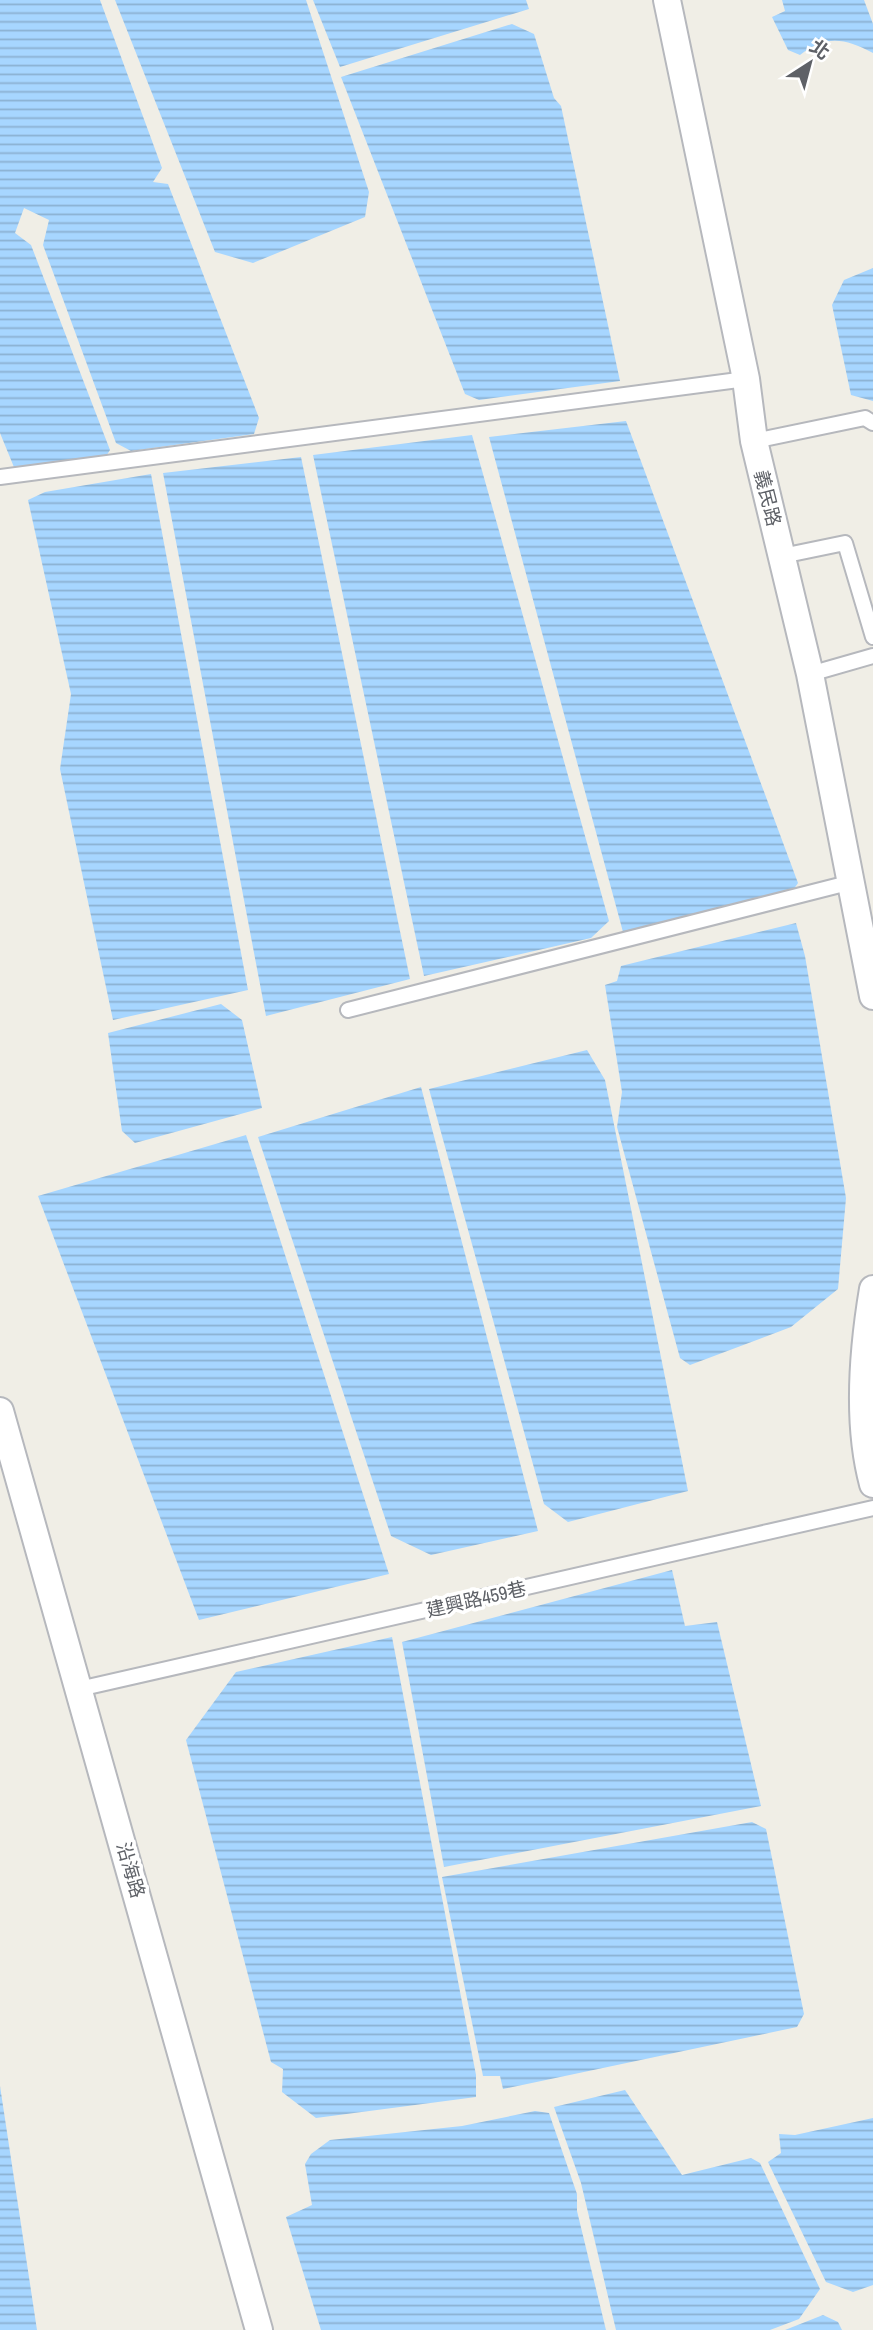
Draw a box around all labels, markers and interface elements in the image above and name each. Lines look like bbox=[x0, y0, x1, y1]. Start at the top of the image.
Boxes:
north arrow bbox=[775, 28, 845, 98]
text: 北 bbox=[805, 33, 835, 65]
street label: 義民路 bbox=[748, 467, 788, 529]
street label: 建興路459巷 bbox=[423, 1575, 529, 1623]
street label: 沿海路 bbox=[111, 1839, 151, 1901]

